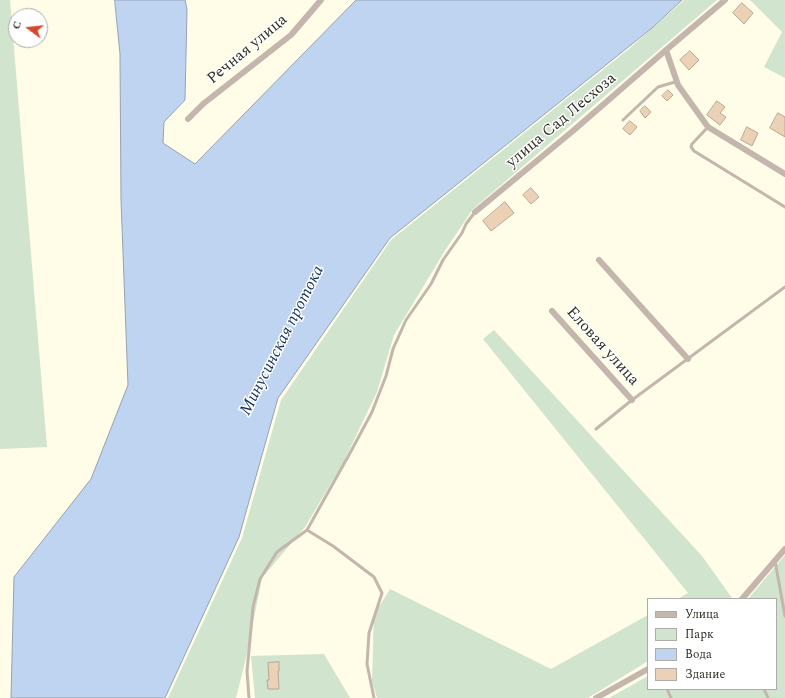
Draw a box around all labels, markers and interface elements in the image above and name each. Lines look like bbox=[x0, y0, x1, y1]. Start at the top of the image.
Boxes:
north arrow bbox=[8, 8, 48, 48]
street label: Речная улица bbox=[204, 11, 292, 89]
text: С bbox=[8, 19, 26, 31]
street label: улица Сад Лесхоза bbox=[503, 69, 621, 173]
water label: Минусинская протока bbox=[236, 263, 330, 419]
street label: Еловая улица bbox=[562, 304, 642, 390]
legend bbox=[647, 598, 777, 690]
text: Улица bbox=[685, 605, 719, 624]
text: Парк bbox=[685, 625, 714, 644]
text: Вода bbox=[685, 645, 712, 664]
text: Здание bbox=[685, 665, 725, 684]

